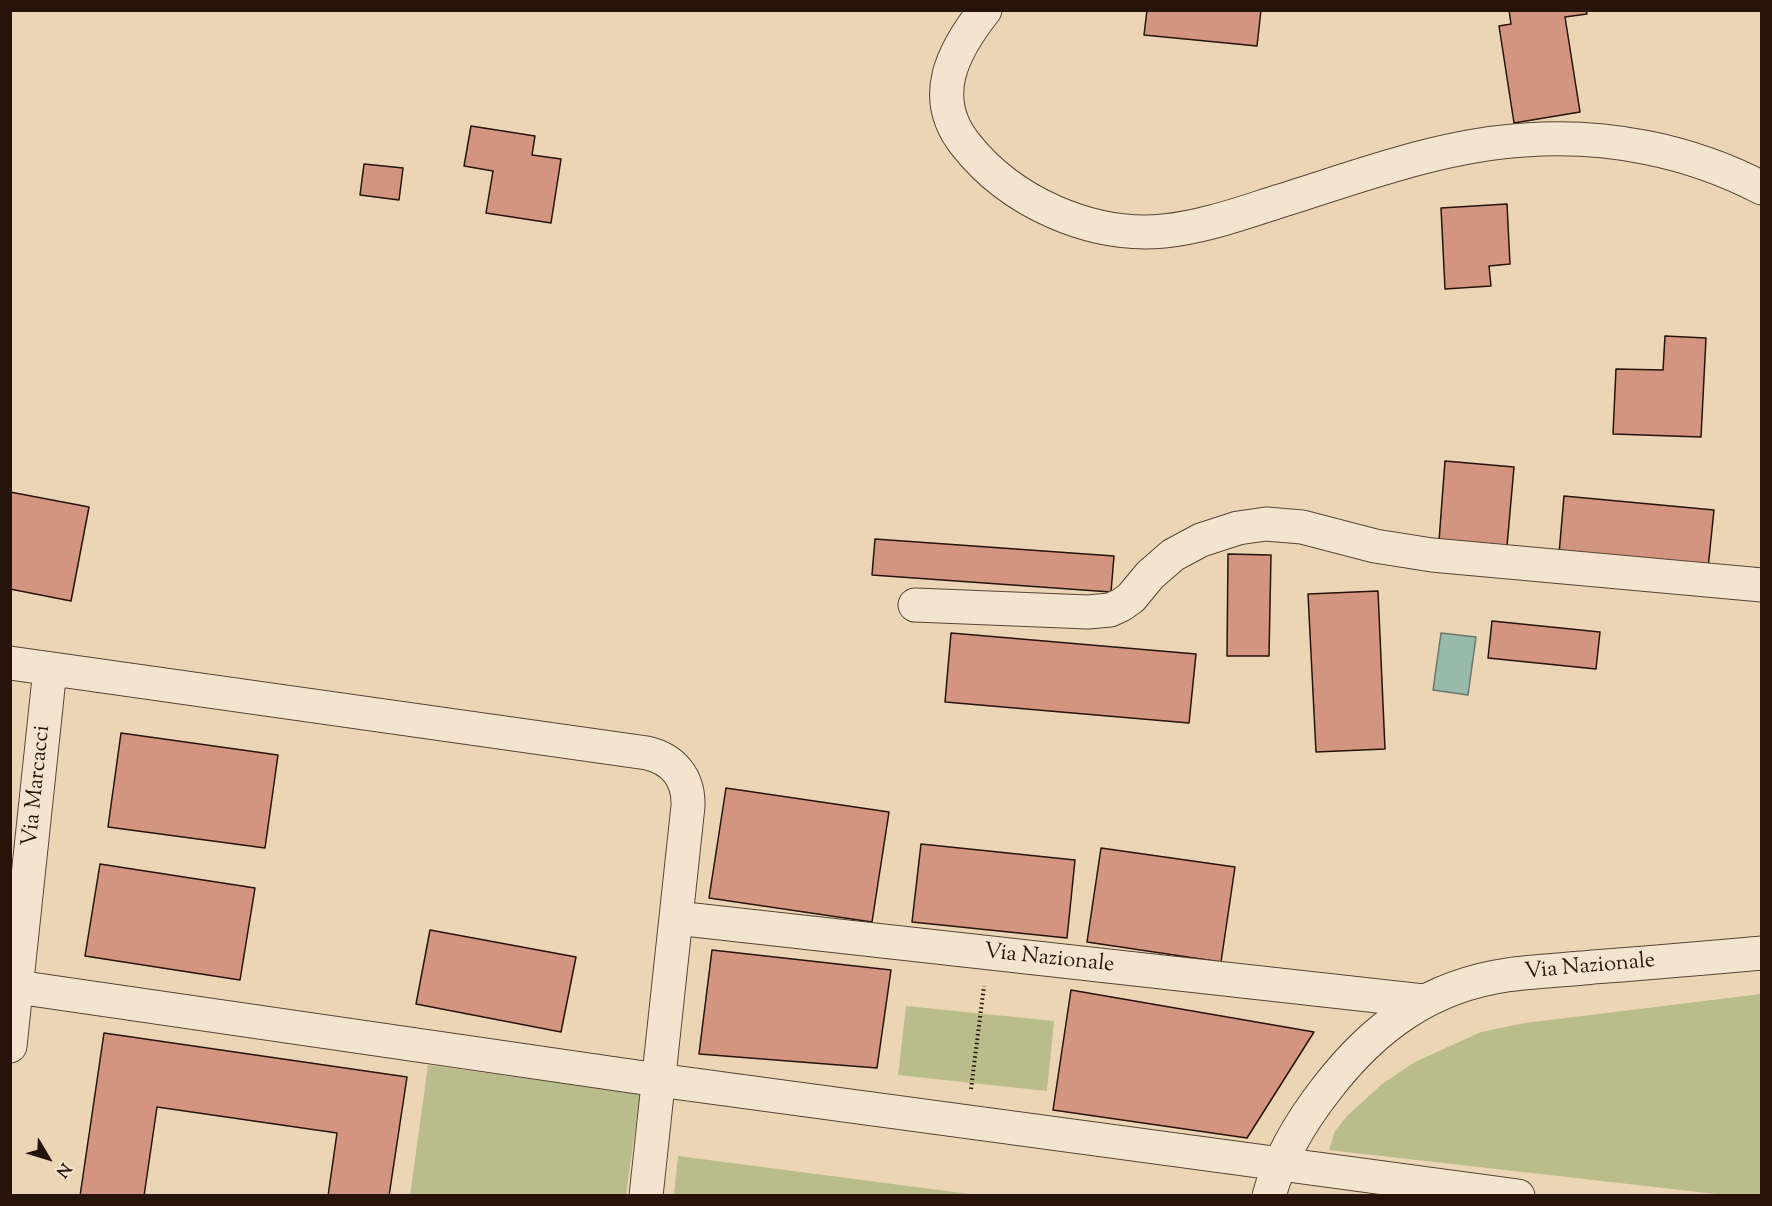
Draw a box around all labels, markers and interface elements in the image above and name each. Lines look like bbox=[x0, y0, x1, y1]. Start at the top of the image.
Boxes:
street label: Via Marcacci bbox=[19, 724, 57, 848]
street label: Via Nazionale bbox=[983, 940, 1115, 980]
street label: Via Nazionale bbox=[1524, 949, 1656, 987]
north arrow bbox=[18, 1128, 78, 1188]
text: N bbox=[50, 1157, 76, 1182]

